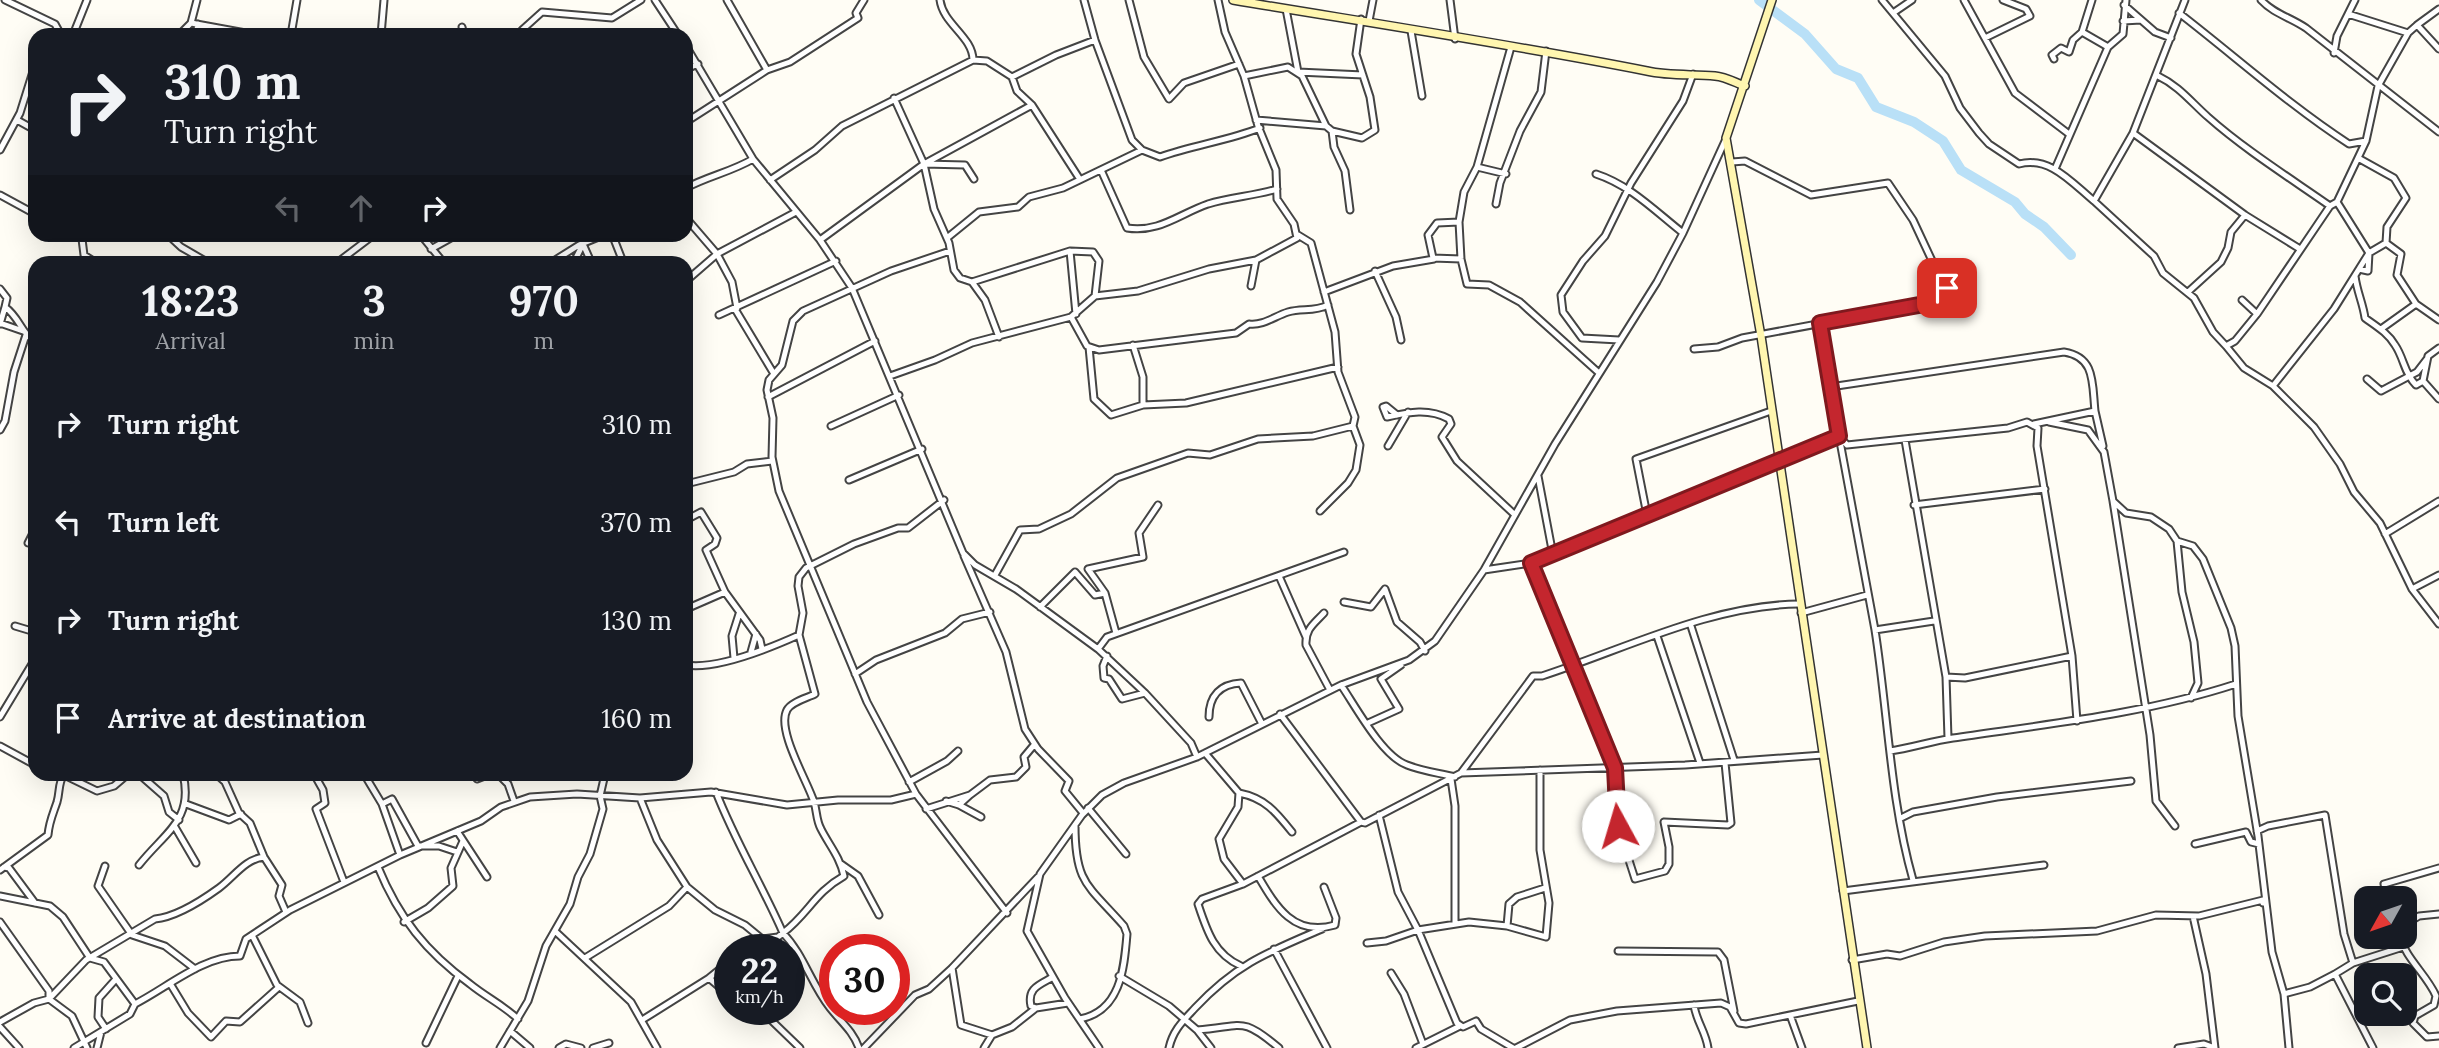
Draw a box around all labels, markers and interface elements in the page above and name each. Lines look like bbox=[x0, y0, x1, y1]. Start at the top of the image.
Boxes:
text: 310 m bbox=[164, 50, 300, 112]
icon: right bbox=[49, 56, 140, 147]
text: Turn right bbox=[164, 111, 317, 152]
icon: left bbox=[269, 189, 307, 227]
icon: ahead bbox=[342, 189, 380, 227]
icon: right bbox=[415, 189, 453, 227]
pin bbox=[1917, 258, 1977, 318]
icon: arrive bbox=[1928, 269, 1966, 307]
text: 18:23 bbox=[142, 274, 239, 328]
text: 3 bbox=[362, 274, 386, 328]
text: 970 bbox=[508, 274, 579, 328]
text: Arrival bbox=[156, 326, 226, 355]
text: min bbox=[353, 326, 394, 355]
text: m bbox=[533, 326, 554, 355]
icon: right bbox=[49, 405, 87, 443]
text: Turn right bbox=[108, 408, 239, 441]
text: 310 m bbox=[602, 408, 672, 441]
icon: left bbox=[49, 503, 87, 541]
text: Turn left bbox=[108, 506, 219, 539]
text: 370 m bbox=[600, 506, 672, 539]
icon: right bbox=[49, 601, 87, 639]
text: Turn right bbox=[108, 604, 239, 637]
text: 130 m bbox=[602, 604, 672, 637]
icon: arrive bbox=[49, 699, 87, 737]
text: Arrive at destination bbox=[108, 702, 366, 735]
text: 160 m bbox=[601, 702, 672, 735]
position arrow bbox=[1581, 789, 1655, 863]
north arrow bbox=[2354, 886, 2417, 948]
map controls bbox=[2354, 886, 2417, 1026]
speed limit sign: 30 bbox=[819, 934, 910, 1025]
text: 22 bbox=[741, 948, 778, 993]
button: search bbox=[2354, 963, 2417, 1026]
text: km/h bbox=[735, 985, 784, 1008]

